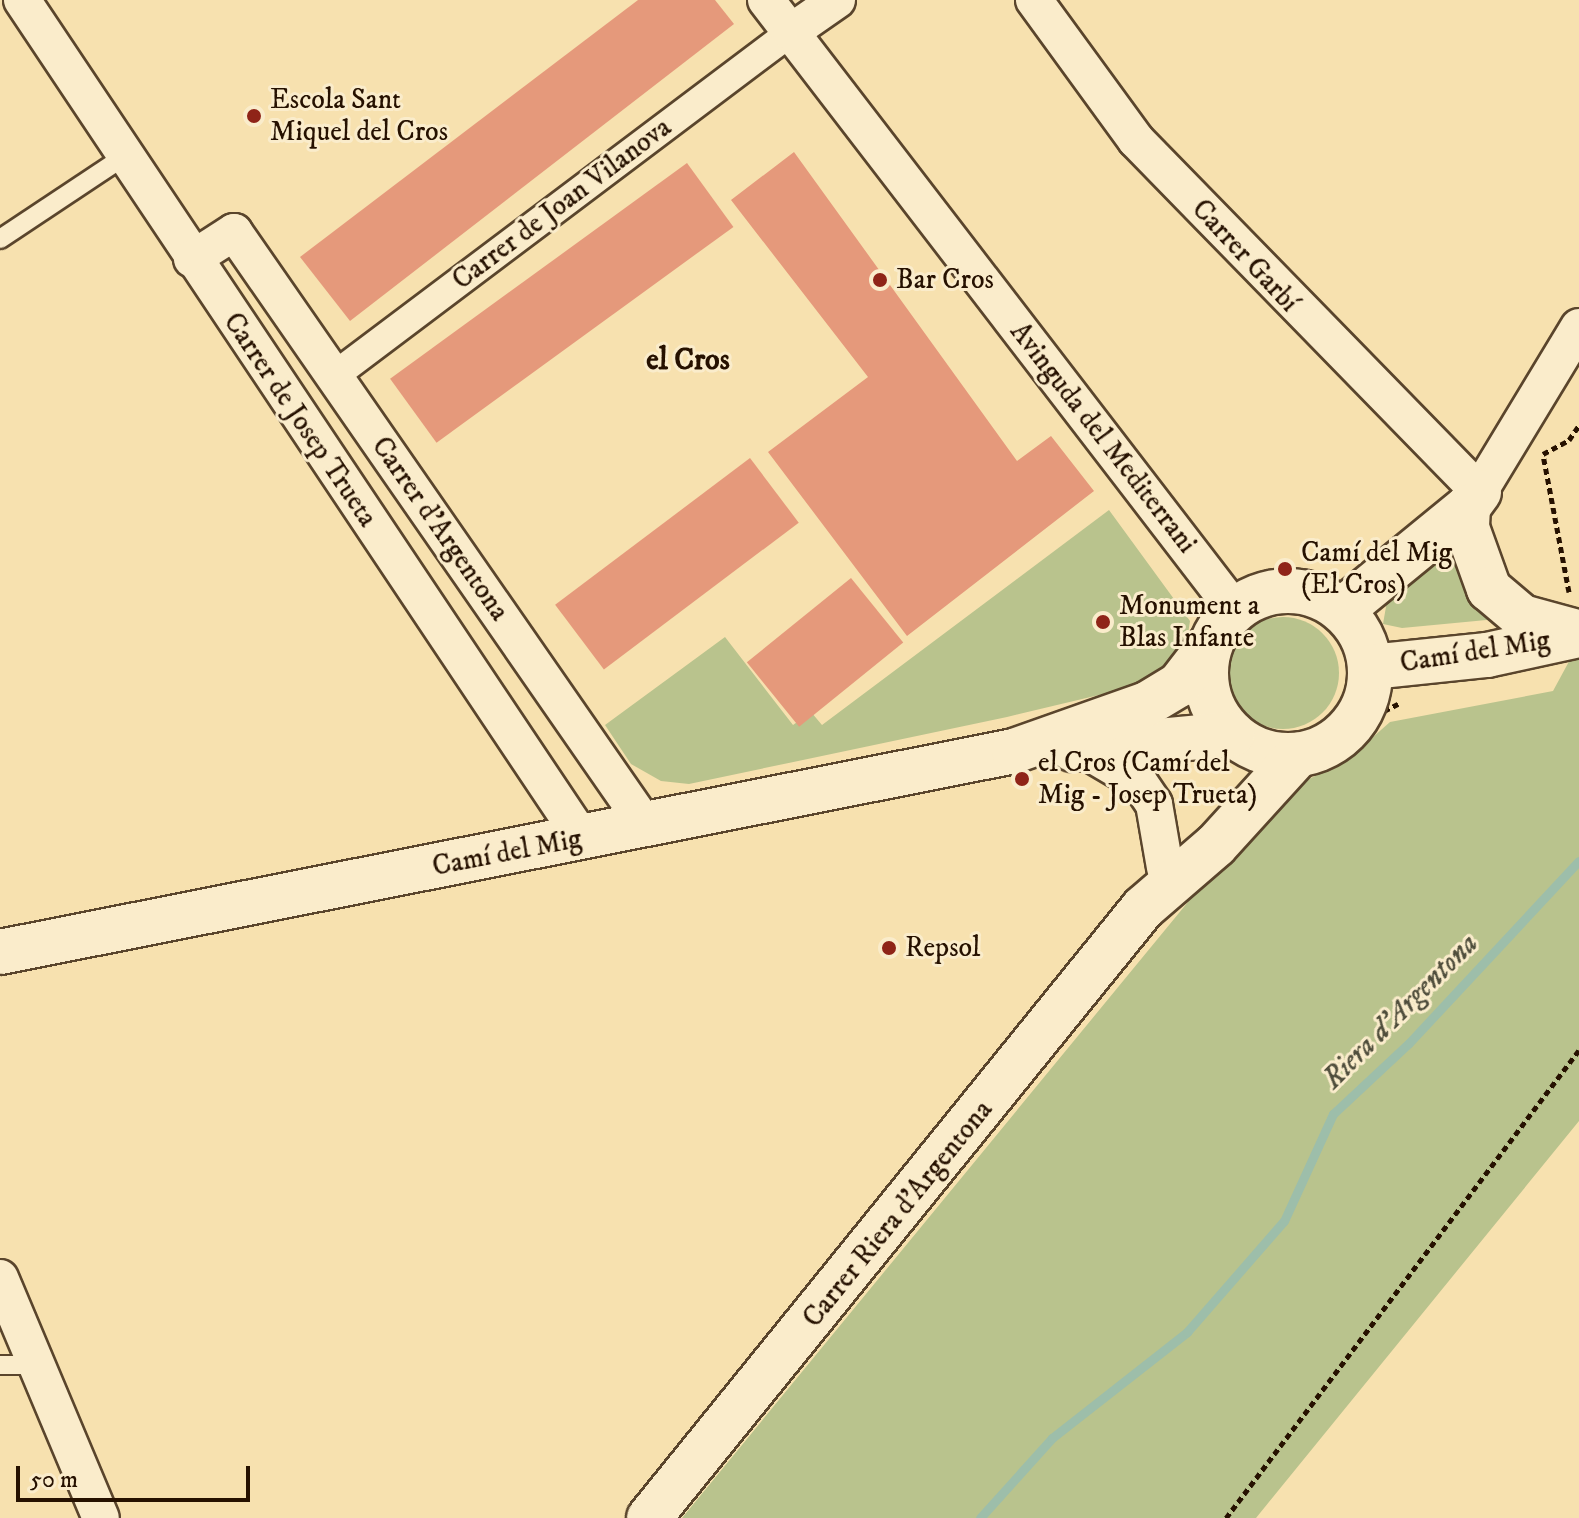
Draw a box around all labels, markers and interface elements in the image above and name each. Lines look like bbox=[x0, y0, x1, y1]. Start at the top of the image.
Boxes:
place label: Escola Sant Miquel del Cros bbox=[270, 83, 448, 149]
marker: Escola Sant Miquel del Cros bbox=[245, 107, 263, 125]
street label: Carrer de Joan Vilanova bbox=[446, 111, 678, 297]
street label: Carrer Garbí bbox=[1184, 193, 1306, 319]
place label: Bar Cros bbox=[896, 263, 994, 297]
marker: Bar Cros bbox=[871, 271, 889, 289]
street label: Carrer de Josep Trueta bbox=[216, 307, 384, 533]
street label: Avinguda del Mediterrani bbox=[1002, 316, 1204, 560]
district label: el Cros bbox=[646, 343, 730, 379]
street label: Carrer d'Argentona bbox=[364, 431, 516, 627]
place label: Camí del Mig (El Cros) bbox=[1301, 536, 1452, 602]
marker: Camí del Mig (El Cros) bbox=[1276, 560, 1294, 578]
place label: Monument a Blas Infante bbox=[1119, 589, 1260, 655]
marker: Monument a Blas Infante bbox=[1094, 613, 1112, 631]
street label: Camí del Mig bbox=[1398, 624, 1552, 680]
place label: el Cros (Camí del Mig - Josep Trueta) bbox=[1038, 746, 1257, 812]
marker: el Cros (Camí del Mig - Josep Trueta) bbox=[1013, 770, 1031, 788]
street label: Camí del Mig bbox=[430, 822, 584, 884]
water label: Riera d'Argentona bbox=[1316, 927, 1486, 1097]
place label: Repsol bbox=[905, 931, 980, 965]
marker: Repsol bbox=[880, 939, 898, 957]
street label: Carrer Riera d'Argentona bbox=[796, 1094, 1000, 1334]
scale bar bbox=[20, 1450, 254, 1500]
text: 50 m bbox=[30, 1465, 78, 1495]

